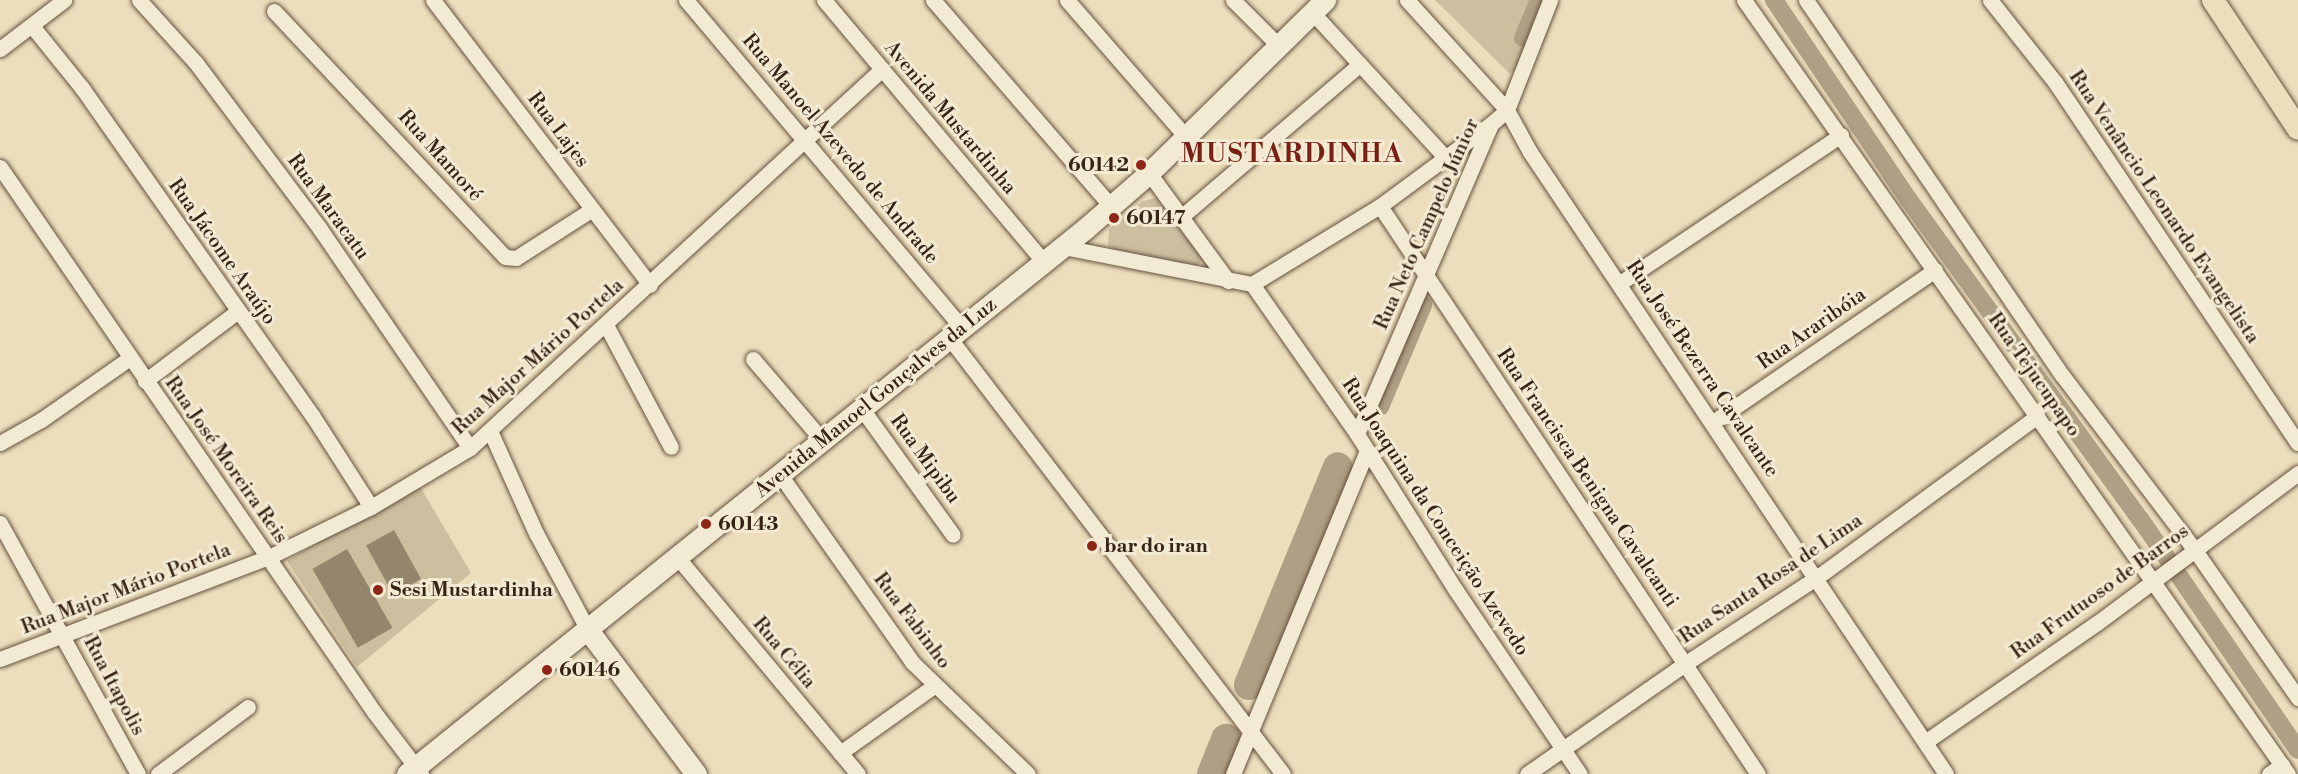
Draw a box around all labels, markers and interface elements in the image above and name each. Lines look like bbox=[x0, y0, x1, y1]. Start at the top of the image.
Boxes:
street label: Rua Manoel Azevedo de Andrade bbox=[737, 29, 943, 269]
street label: Avenida Mustardinha bbox=[879, 37, 1021, 199]
street label: Rua Venâncio Leonardo Evangelista bbox=[2063, 66, 2265, 348]
street label: Rua Lajes bbox=[522, 88, 594, 172]
street label: Rua Mamoré bbox=[393, 105, 487, 207]
street label: Rua Neto Campelo Júnior bbox=[1369, 115, 1485, 333]
district label: MUSTARDINHA bbox=[1181, 139, 1403, 171]
street label: Rua Maracatu bbox=[282, 150, 374, 264]
place label: 60142 bbox=[1068, 153, 1129, 177]
marker: 60142 bbox=[1134, 158, 1148, 172]
street label: Rua Jácome Araújo bbox=[163, 174, 281, 330]
place label: 60147 bbox=[1126, 206, 1186, 230]
marker: 60147 bbox=[1107, 211, 1121, 225]
street label: Rua José Bezerra Cavalcante bbox=[1620, 256, 1784, 482]
street label: Rua Major Mário Portela bbox=[447, 274, 629, 440]
street label: Rua Araribóia bbox=[1753, 283, 1871, 375]
street label: Avenida Manoel Gonçalves da Luz bbox=[750, 293, 1002, 503]
street label: Rua Tejucupapo bbox=[1982, 308, 2086, 442]
street label: Rua Francisca Benigna Cavalcanti bbox=[1491, 344, 1683, 612]
street label: Rua José Moreira Reis bbox=[159, 372, 293, 548]
street label: Rua Joaquina da Conceição Azevedo bbox=[1336, 374, 1534, 660]
street label: Rua Mipibu bbox=[885, 410, 965, 508]
street label: Rua Santa Rosa de Lima bbox=[1675, 509, 1867, 649]
place label: 60143 bbox=[718, 512, 779, 536]
marker: 60143 bbox=[699, 517, 713, 531]
street label: Rua Frutuoso de Barros bbox=[2006, 519, 2194, 665]
place label: bar do iran bbox=[1104, 534, 1208, 558]
street label: Rua Major Mário Portela bbox=[18, 538, 234, 640]
marker: bar do iran bbox=[1085, 539, 1099, 553]
street label: Rua Fabinho bbox=[868, 568, 956, 674]
place label: Sesi Mustardinha bbox=[390, 578, 553, 602]
marker: Sesi Mustardinha bbox=[371, 583, 385, 597]
street label: Rua Célia bbox=[747, 612, 821, 694]
street label: Rua Itapolis bbox=[78, 632, 150, 740]
place label: 60146 bbox=[559, 658, 620, 682]
marker: 60146 bbox=[540, 663, 554, 677]

